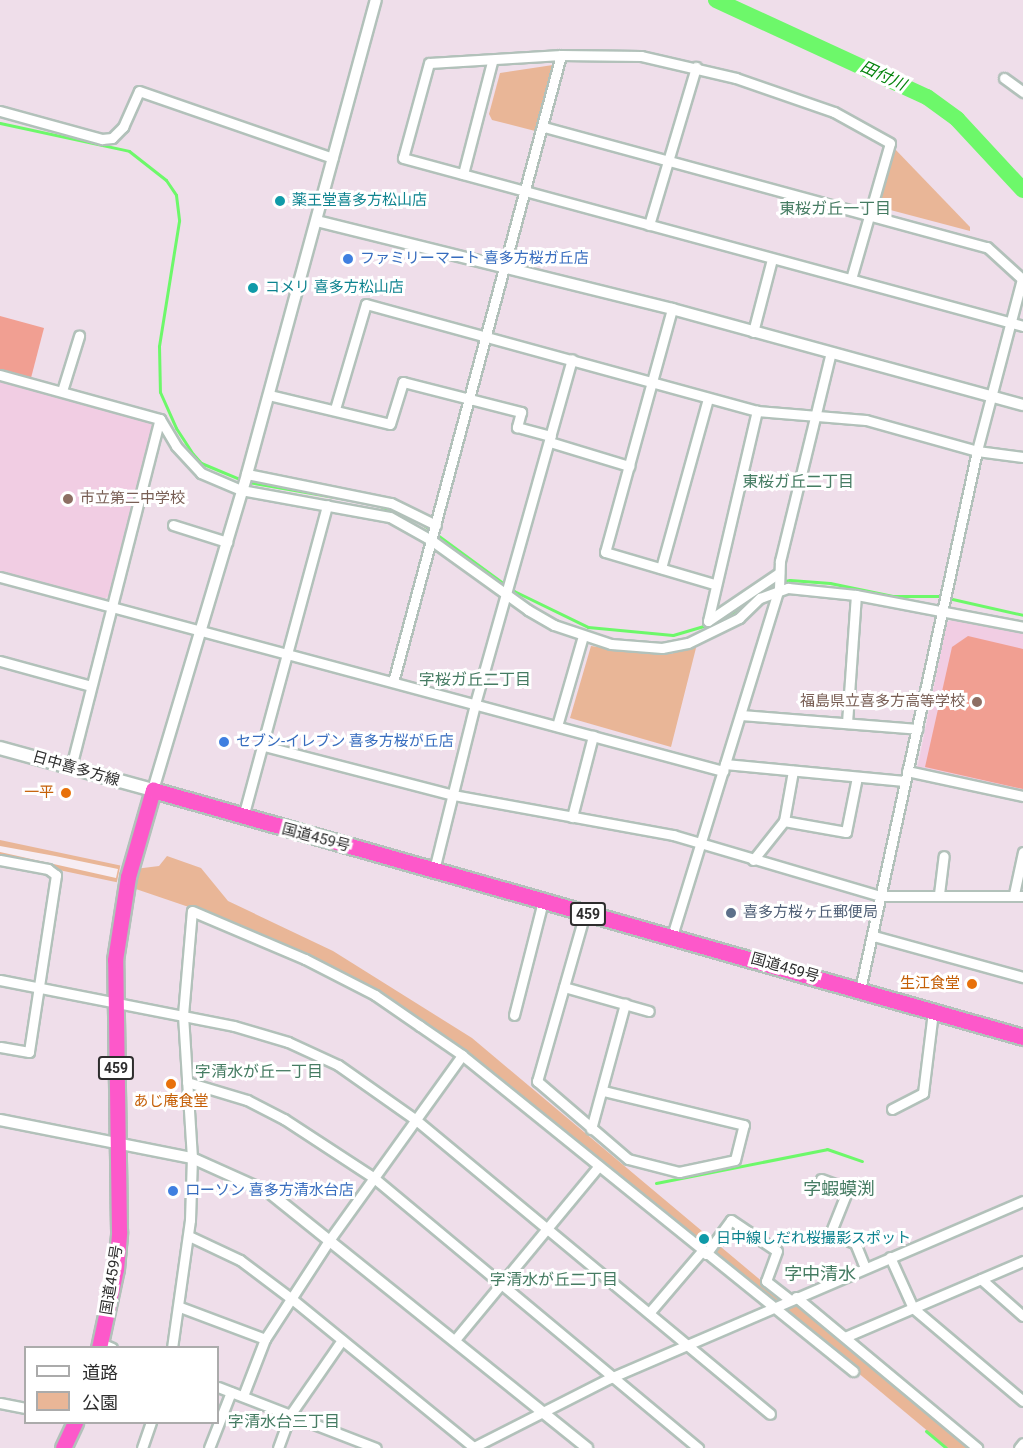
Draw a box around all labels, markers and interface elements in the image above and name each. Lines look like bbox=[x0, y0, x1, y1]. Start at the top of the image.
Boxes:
water label: 田付川 bbox=[857, 57, 909, 95]
place label: 薬王堂喜多方松山店 bbox=[292, 192, 427, 210]
marker: 薬王堂喜多方松山店 bbox=[273, 194, 287, 208]
district label: 東桜ガ丘一丁目 bbox=[779, 199, 891, 219]
place label: ファミリーマート 喜多方桜ガ丘店 bbox=[360, 250, 589, 268]
marker: ファミリーマート 喜多方桜ガ丘店 bbox=[341, 252, 355, 266]
place label: コメリ 喜多方松山店 bbox=[265, 279, 404, 297]
marker: コメリ 喜多方松山店 bbox=[246, 281, 260, 295]
district label: 東桜ガ丘二丁目 bbox=[742, 472, 854, 492]
place label: 市立第二中学校 bbox=[80, 490, 185, 508]
marker: 市立第二中学校 bbox=[61, 492, 75, 506]
district label: 字桜ガ丘二丁目 bbox=[419, 670, 531, 690]
place label: 福島県立喜多方高等学校 bbox=[800, 693, 965, 711]
marker: 福島県立喜多方高等学校 bbox=[970, 695, 984, 709]
place label: セブン-イレブン 喜多方桜が丘店 bbox=[236, 733, 454, 751]
marker: セブン-イレブン 喜多方桜が丘店 bbox=[217, 735, 231, 749]
street label: 日中喜多方線 bbox=[30, 748, 122, 790]
place label: 一平 bbox=[24, 784, 54, 802]
marker: 一平 bbox=[59, 786, 73, 800]
street label: 国道459号 bbox=[280, 820, 352, 856]
road number: 459 bbox=[568, 903, 608, 925]
place label: 喜多方桜ヶ丘郵便局 bbox=[743, 904, 878, 922]
marker: 喜多方桜ヶ丘郵便局 bbox=[724, 906, 738, 920]
street label: 国道459号 bbox=[749, 950, 821, 986]
place label: 生江食堂 bbox=[900, 975, 960, 993]
marker: 生江食堂 bbox=[965, 977, 979, 991]
road number: 459 bbox=[96, 1057, 136, 1079]
district label: 字清水が丘一丁目 bbox=[195, 1062, 323, 1082]
marker: あじ庵食堂 bbox=[164, 1077, 178, 1091]
place label: あじ庵食堂 bbox=[134, 1093, 208, 1111]
district label: 字蝦蟆渕 bbox=[803, 1178, 875, 1200]
place label: ローソン 喜多方清水台店 bbox=[185, 1182, 354, 1200]
marker: ローソン 喜多方清水台店 bbox=[166, 1184, 180, 1198]
place label: 日中線しだれ桜撮影スポット bbox=[716, 1230, 911, 1248]
marker: 日中線しだれ桜撮影スポット bbox=[697, 1232, 711, 1246]
street label: 国道459号 bbox=[98, 1244, 126, 1316]
district label: 字中清水 bbox=[784, 1263, 856, 1285]
district label: 字清水が丘二丁目 bbox=[490, 1270, 618, 1290]
legend bbox=[24, 1346, 219, 1424]
text: 道路 bbox=[82, 1362, 118, 1383]
text: 公園 bbox=[82, 1392, 118, 1413]
district label: 字清水台三丁目 bbox=[228, 1412, 340, 1432]

